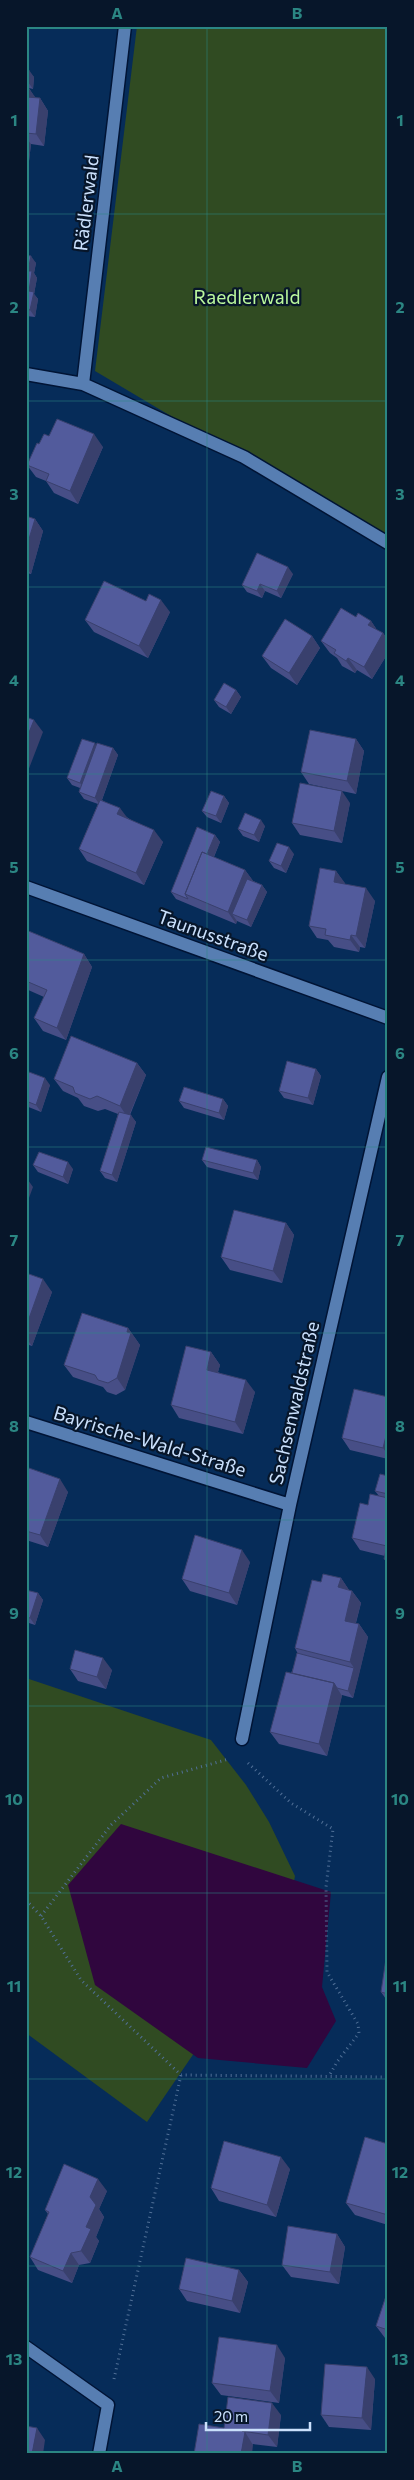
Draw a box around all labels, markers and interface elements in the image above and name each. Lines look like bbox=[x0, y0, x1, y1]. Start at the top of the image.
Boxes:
text: A bbox=[111, 3, 123, 22]
text: B bbox=[292, 3, 303, 22]
text: 1 bbox=[10, 110, 18, 129]
text: 1 bbox=[396, 110, 404, 129]
street label: Rädlerwald bbox=[68, 154, 103, 252]
park label: Raedlerwald bbox=[194, 285, 300, 308]
text: 2 bbox=[9, 297, 19, 316]
text: 2 bbox=[395, 297, 405, 316]
text: 3 bbox=[9, 484, 19, 503]
text: 3 bbox=[395, 484, 405, 503]
text: 4 bbox=[9, 670, 19, 689]
text: 4 bbox=[395, 670, 405, 689]
text: 5 bbox=[9, 857, 19, 876]
text: 5 bbox=[395, 857, 405, 876]
street label: Taunusstraße bbox=[155, 904, 272, 965]
text: 6 bbox=[9, 1043, 19, 1062]
text: 6 bbox=[395, 1043, 405, 1062]
text: 7 bbox=[10, 1230, 19, 1249]
text: 7 bbox=[396, 1230, 405, 1249]
street label: Sachsenwaldstraße bbox=[264, 1319, 323, 1487]
street label: Bayrische-Wald-Straße bbox=[51, 1400, 249, 1481]
text: 8 bbox=[9, 1416, 19, 1435]
text: 8 bbox=[395, 1416, 405, 1435]
text: 9 bbox=[9, 1603, 19, 1622]
text: 9 bbox=[395, 1603, 405, 1622]
text: 10 bbox=[5, 1789, 23, 1808]
text: 10 bbox=[391, 1789, 409, 1808]
text: 11 bbox=[7, 1976, 21, 1995]
text: 11 bbox=[393, 1976, 407, 1995]
text: 12 bbox=[6, 2162, 22, 2181]
text: 12 bbox=[392, 2162, 408, 2181]
text: 13 bbox=[6, 2349, 22, 2368]
text: 13 bbox=[392, 2349, 408, 2368]
scale bar bbox=[206, 2400, 310, 2432]
text: 20 m bbox=[214, 2407, 248, 2425]
text: A bbox=[111, 2456, 123, 2475]
text: B bbox=[292, 2456, 303, 2475]

